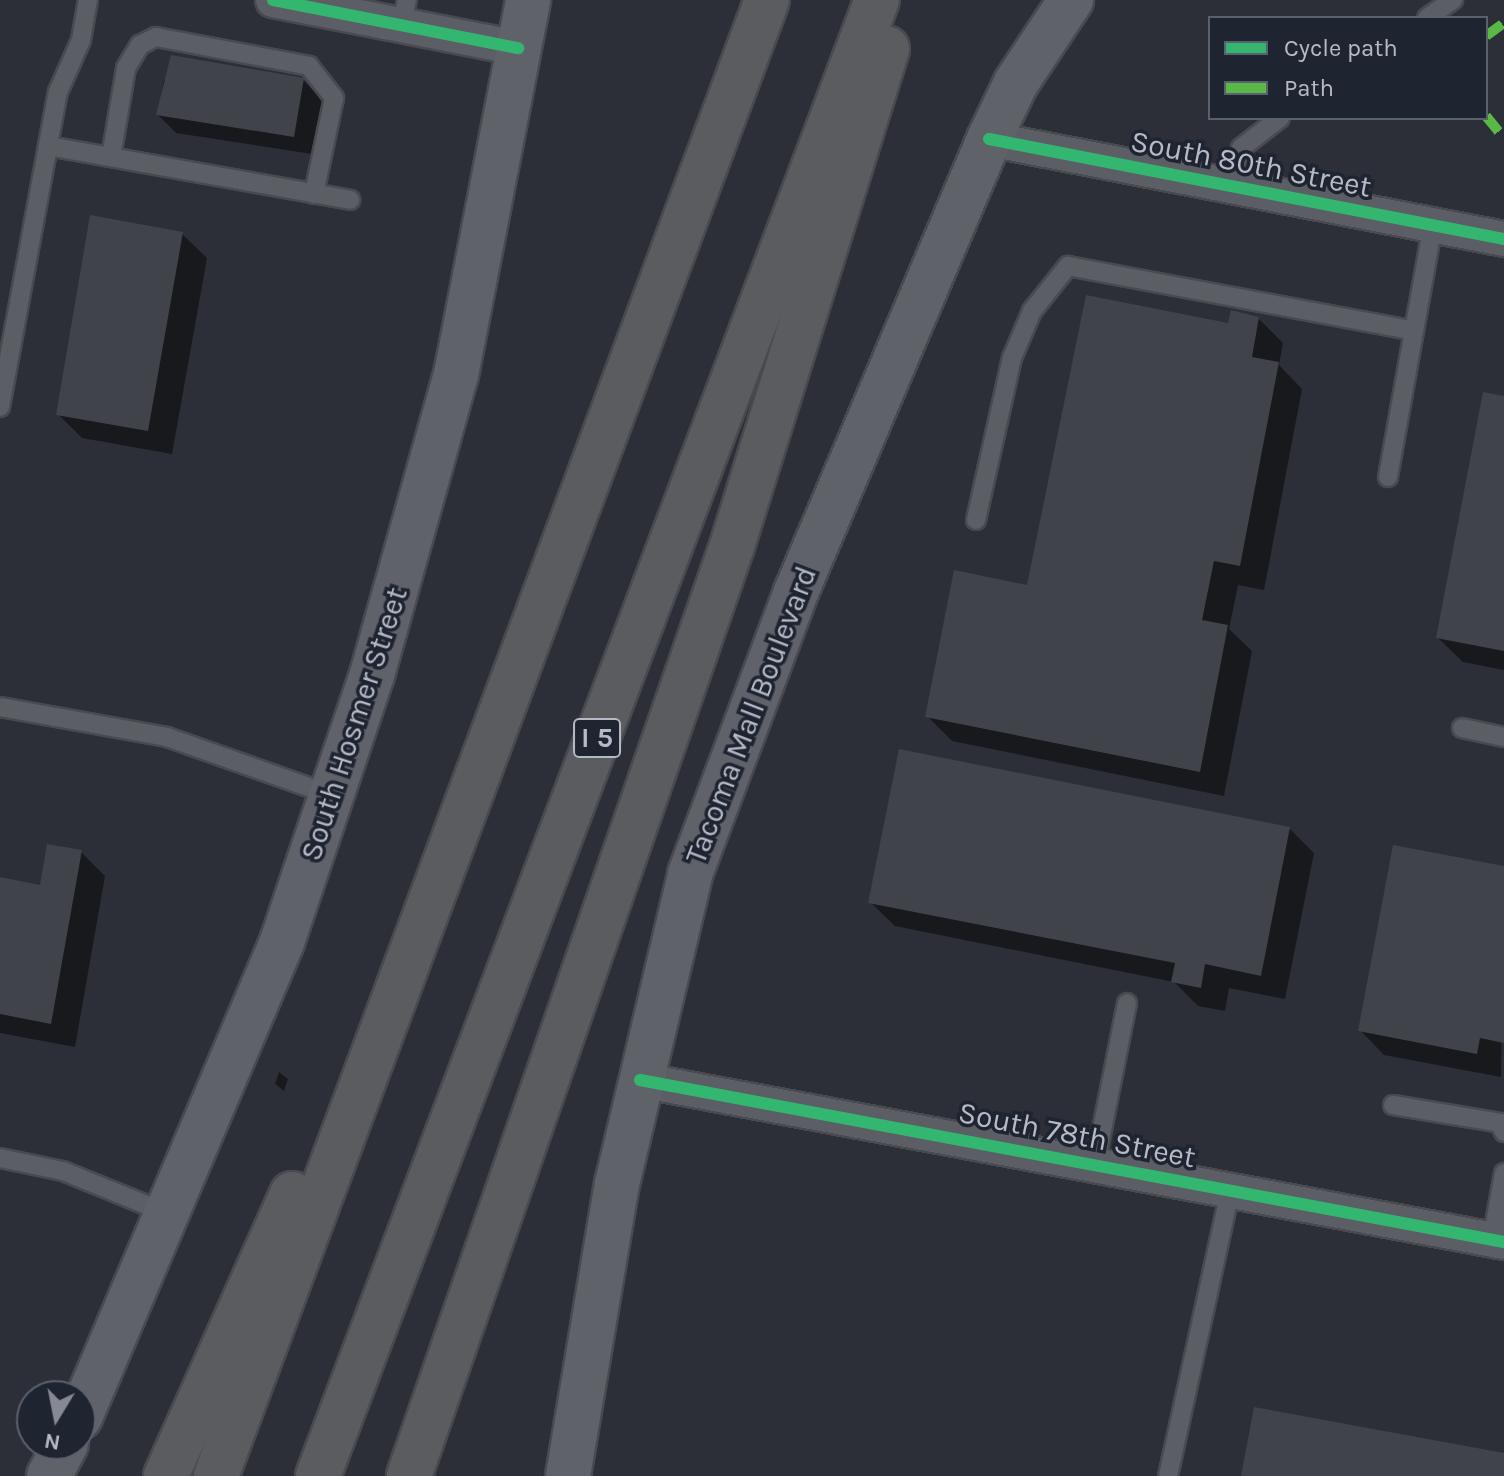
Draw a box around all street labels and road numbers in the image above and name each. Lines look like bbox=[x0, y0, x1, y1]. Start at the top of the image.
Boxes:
street label: South 80th Street bbox=[1128, 123, 1374, 205]
street label: Tacoma Mall Boulevard bbox=[678, 561, 824, 869]
street label: South Hosmer Street bbox=[293, 583, 415, 865]
road number: I 5 bbox=[573, 714, 621, 762]
street label: South 78th Street bbox=[955, 1094, 1199, 1176]

